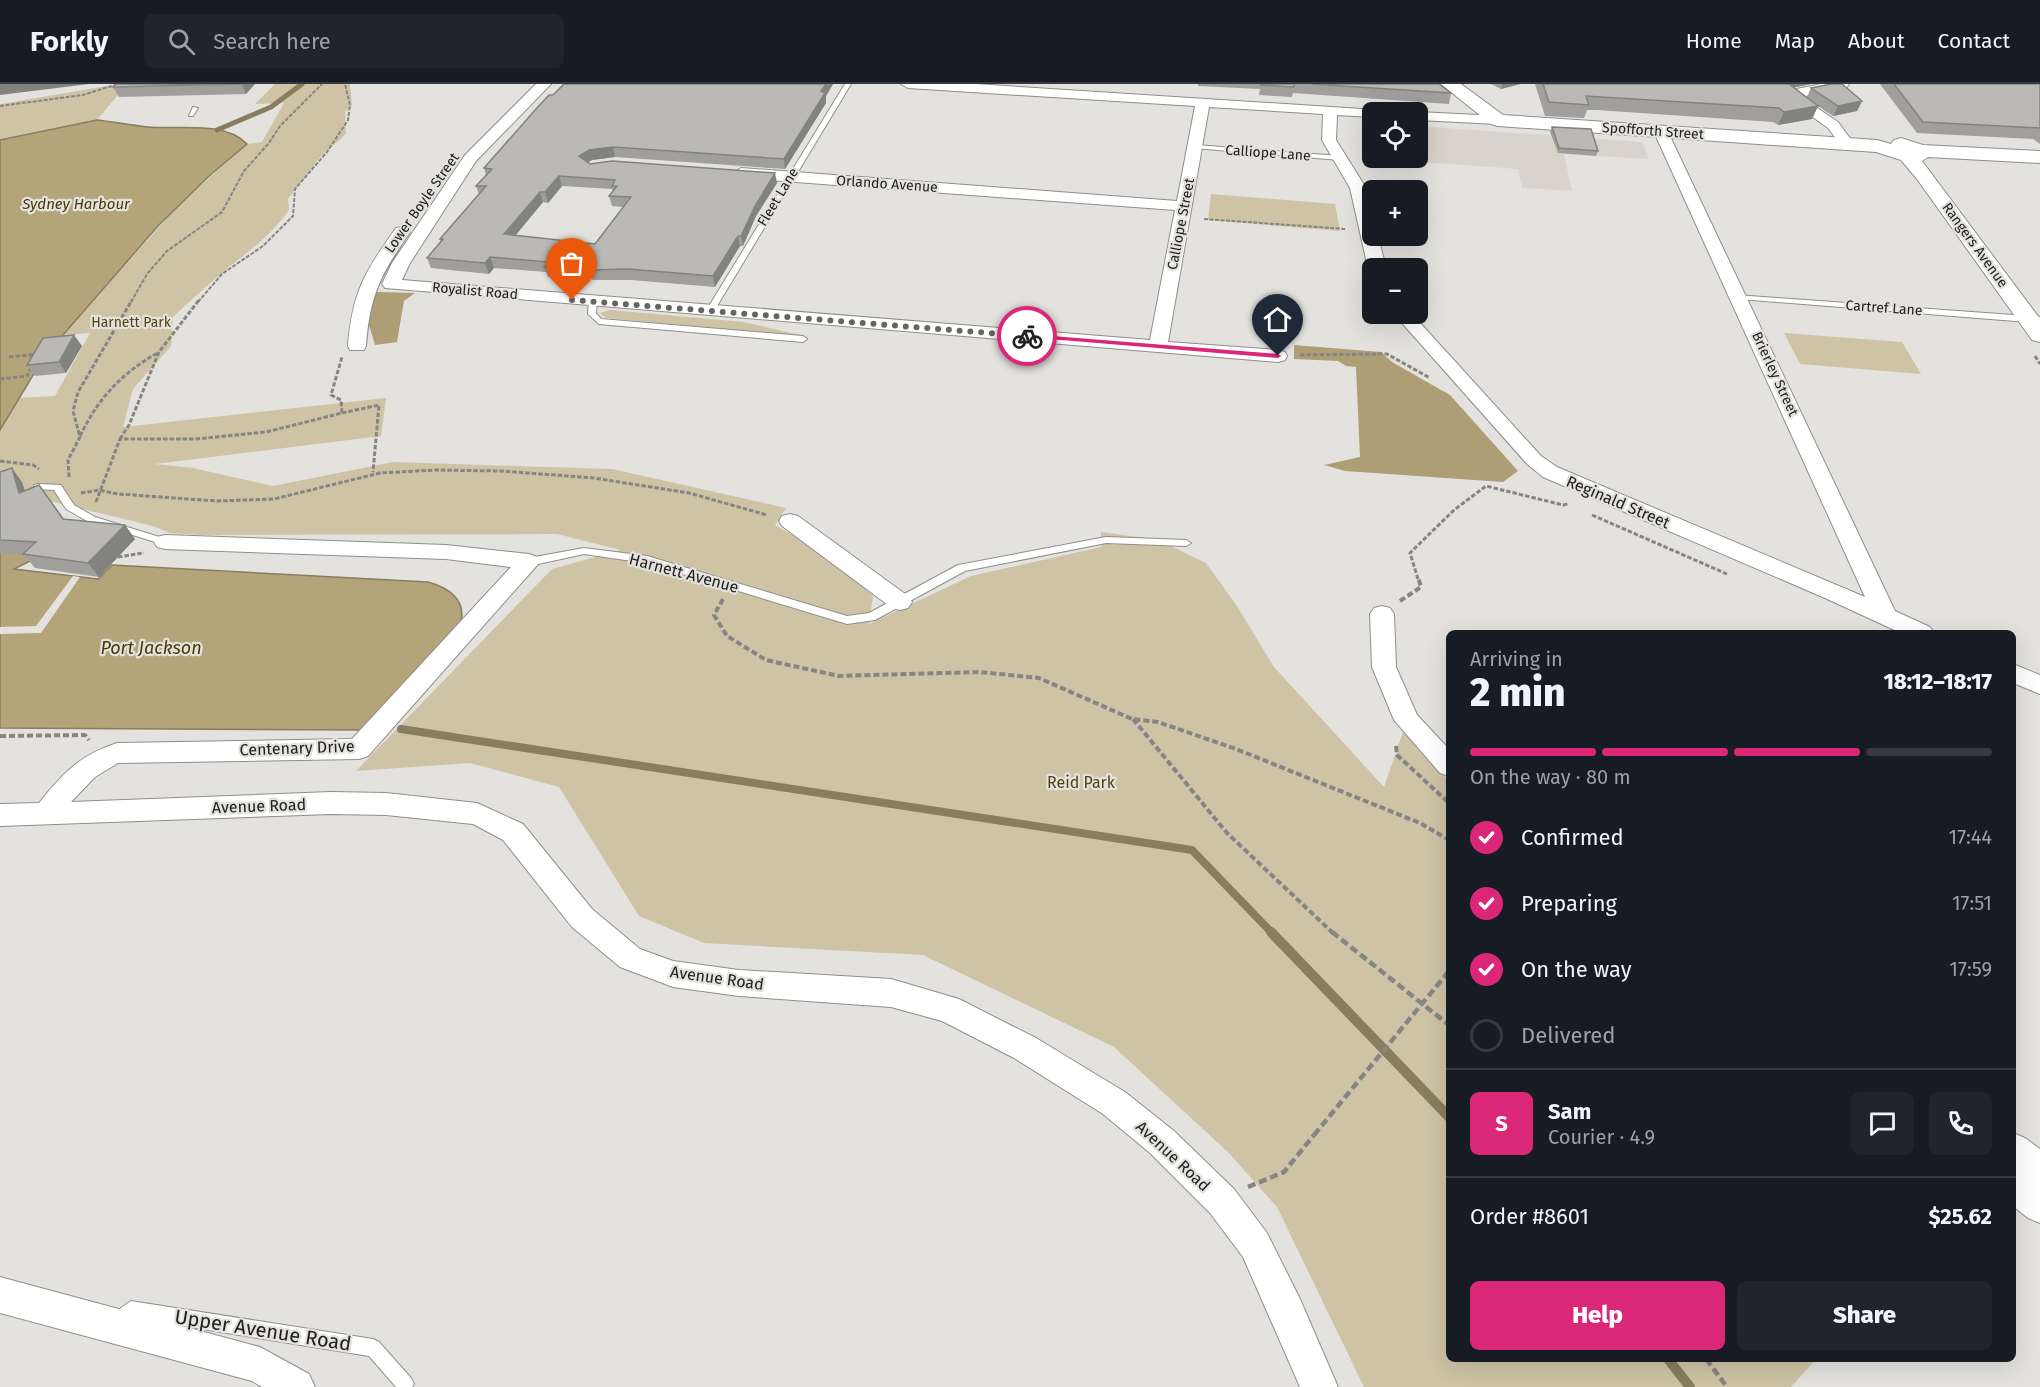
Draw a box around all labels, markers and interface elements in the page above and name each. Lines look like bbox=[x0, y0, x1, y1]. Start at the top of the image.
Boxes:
search box bbox=[144, 14, 564, 68]
text: Forkly bbox=[30, 25, 108, 58]
icon: search bbox=[165, 25, 198, 58]
text: Search here bbox=[213, 28, 331, 55]
text: Home bbox=[1686, 28, 1742, 54]
text: Map bbox=[1775, 28, 1815, 54]
text: About bbox=[1848, 28, 1905, 54]
text: Contact bbox=[1938, 28, 2010, 54]
map controls bbox=[1362, 102, 1428, 324]
button: locate bbox=[1362, 102, 1428, 168]
street label: Spofforth Street bbox=[1602, 119, 1705, 143]
street label: Calliope Lane bbox=[1225, 142, 1311, 164]
street label: Lower Boyle Street bbox=[381, 149, 463, 256]
street label: Fleet Lane bbox=[754, 165, 802, 229]
street label: Orlando Avenue bbox=[836, 172, 938, 196]
street label: Calliope Street bbox=[1164, 176, 1198, 271]
button: + bbox=[1362, 180, 1428, 246]
water label: Sydney Harbour bbox=[21, 195, 131, 213]
street label: Rangers Avenue bbox=[1939, 199, 2011, 291]
pin bbox=[546, 238, 597, 300]
icon: bag bbox=[555, 247, 588, 280]
button: − bbox=[1362, 258, 1428, 324]
street label: Royalist Road bbox=[431, 279, 519, 303]
pin bbox=[1252, 294, 1303, 356]
street label: Cartref Lane bbox=[1845, 297, 1923, 319]
icon: home bbox=[1261, 303, 1294, 336]
courier bbox=[997, 306, 1057, 366]
park label: Harnett Park bbox=[91, 314, 172, 331]
icon: bike bbox=[1011, 320, 1044, 353]
street label: Brierley Street bbox=[1748, 329, 1802, 420]
street label: Reginald Street bbox=[1563, 472, 1673, 532]
street label: Harnett Avenue bbox=[627, 549, 741, 597]
water label: Port Jackson bbox=[100, 637, 202, 659]
text: Arriving in bbox=[1470, 647, 1563, 671]
text: 18:12–18:17 bbox=[1883, 668, 1992, 695]
text: 2 min bbox=[1470, 670, 1566, 716]
street label: Centenary Drive bbox=[239, 737, 355, 759]
text: On the way · 80 m bbox=[1470, 765, 1631, 789]
park label: Reid Park bbox=[1047, 773, 1116, 792]
street label: Avenue Road bbox=[212, 795, 306, 817]
icon: check bbox=[1470, 821, 1503, 854]
text: Confirmed bbox=[1521, 824, 1624, 851]
text: 17:44 bbox=[1948, 825, 1992, 849]
icon: check bbox=[1470, 887, 1503, 920]
text: Preparing bbox=[1521, 890, 1617, 917]
text: 17:51 bbox=[1952, 891, 1992, 915]
icon: check bbox=[1470, 953, 1503, 986]
text: On the way bbox=[1521, 956, 1632, 983]
text: 17:59 bbox=[1949, 957, 1992, 981]
street label: Avenue Road bbox=[669, 962, 765, 994]
text: Delivered bbox=[1521, 1022, 1616, 1049]
button: chat bbox=[1851, 1092, 1914, 1155]
button: phone bbox=[1929, 1092, 1992, 1155]
text: Sam bbox=[1548, 1098, 1591, 1125]
text: S bbox=[1495, 1110, 1508, 1137]
street label: Avenue Road bbox=[1132, 1117, 1214, 1195]
text: Courier · 4.9 bbox=[1548, 1125, 1655, 1149]
text: Order #8601 bbox=[1470, 1203, 1589, 1230]
text: $25.62 bbox=[1928, 1203, 1992, 1230]
button: Help bbox=[1470, 1281, 1725, 1350]
button: Share bbox=[1737, 1281, 1992, 1350]
street label: Upper Avenue Road bbox=[173, 1304, 353, 1356]

